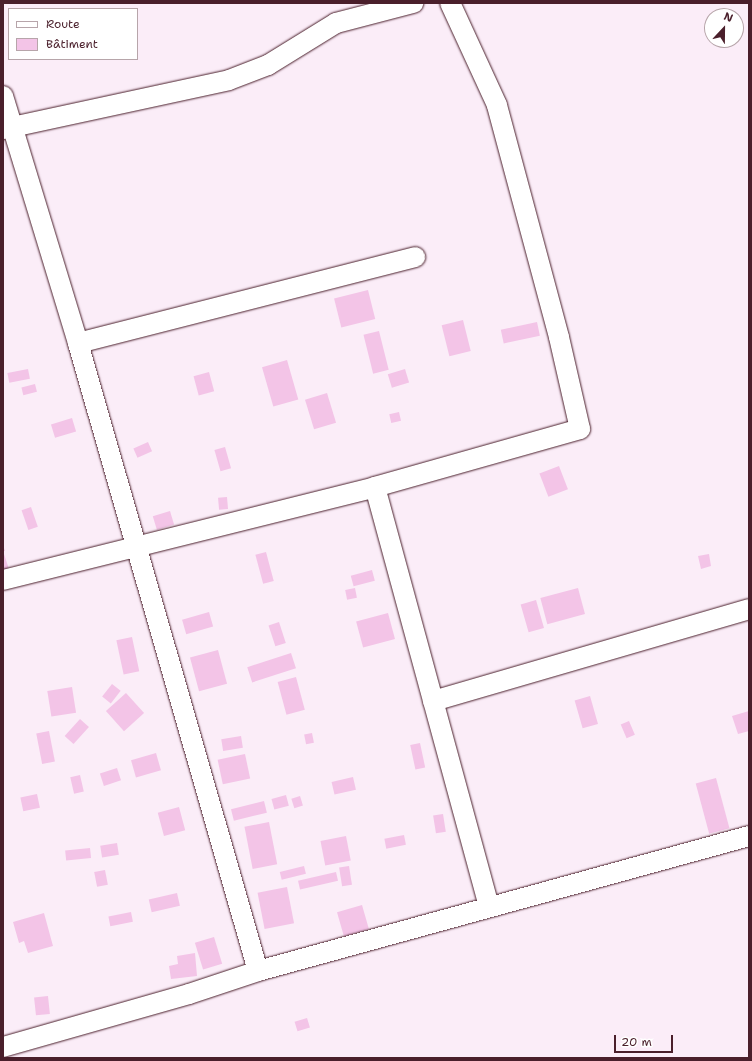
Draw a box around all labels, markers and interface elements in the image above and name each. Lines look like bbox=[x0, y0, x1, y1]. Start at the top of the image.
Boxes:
legend bbox=[8, 8, 138, 60]
north arrow bbox=[704, 8, 744, 48]
text: N bbox=[721, 9, 735, 26]
text: Route bbox=[46, 16, 80, 32]
text: Bâtiment bbox=[46, 36, 98, 52]
scale bar bbox=[616, 1027, 675, 1053]
text: 20 m bbox=[621, 1034, 652, 1050]

